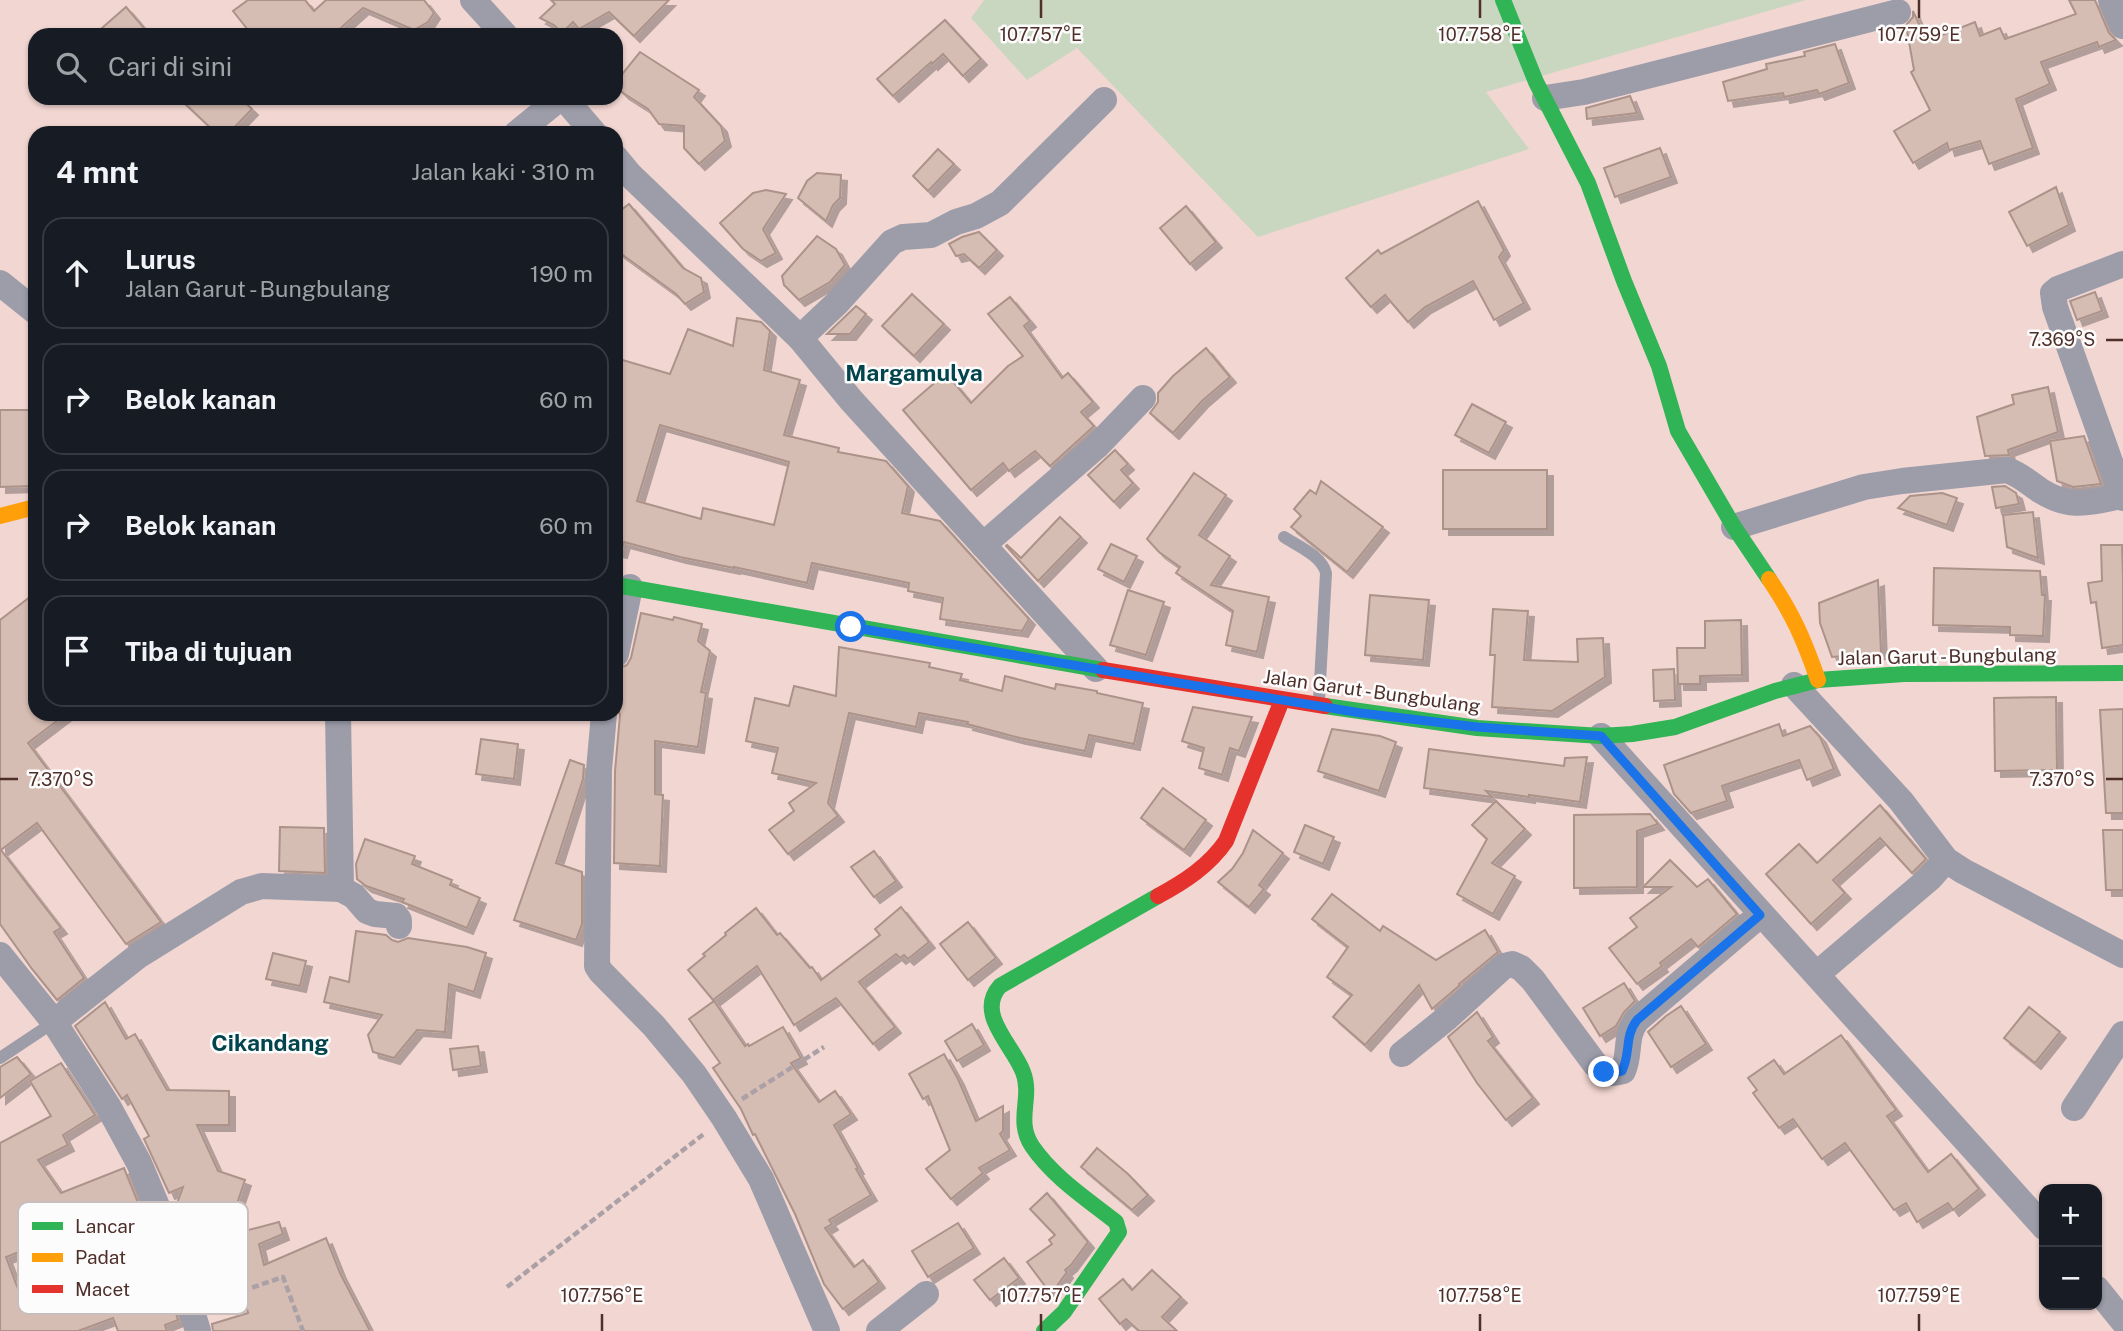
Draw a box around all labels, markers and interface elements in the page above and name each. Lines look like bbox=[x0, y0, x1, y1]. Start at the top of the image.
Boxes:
text: 107.757°E bbox=[1000, 24, 1082, 45]
text: 107.758°E bbox=[1438, 24, 1522, 45]
text: 107.759°E bbox=[1878, 24, 1960, 45]
search box bbox=[28, 28, 623, 105]
icon: search bbox=[52, 48, 90, 86]
text: Cari di sini bbox=[108, 51, 232, 82]
text: 4 mnt bbox=[56, 154, 139, 190]
text: Jalan kaki · 310 m bbox=[411, 158, 595, 185]
text: Lurus bbox=[125, 244, 196, 275]
icon: ahead bbox=[58, 254, 96, 292]
text: 190 m bbox=[530, 260, 593, 287]
text: Jalan Garut - Bungbulang bbox=[125, 275, 390, 302]
text: 7.369°S bbox=[2029, 329, 2095, 350]
district label: Margamulya bbox=[845, 359, 983, 386]
icon: right bbox=[58, 380, 96, 418]
text: Belok kanan bbox=[125, 384, 276, 415]
text: 60 m bbox=[539, 386, 593, 413]
icon: right bbox=[58, 506, 96, 544]
text: Belok kanan bbox=[125, 510, 276, 541]
text: 60 m bbox=[539, 512, 593, 539]
route start bbox=[835, 611, 866, 642]
icon: arrive bbox=[58, 632, 96, 670]
text: Tiba di tujuan bbox=[125, 636, 292, 667]
street label: Jalan Garut - Bungbulang bbox=[1837, 643, 2057, 669]
street label: Jalan Garut - Bungbulang bbox=[1262, 665, 1482, 717]
text: 7.370°S bbox=[28, 769, 94, 790]
text: 7.370°S bbox=[2029, 769, 2095, 790]
district label: Cikandang bbox=[211, 1029, 329, 1056]
route end bbox=[1588, 1056, 1619, 1087]
map controls bbox=[2039, 1184, 2102, 1310]
button: + bbox=[2039, 1184, 2102, 1247]
legend bbox=[18, 1202, 248, 1314]
text: Lancar bbox=[75, 1215, 135, 1237]
text: Padat bbox=[75, 1246, 126, 1268]
button: − bbox=[2039, 1247, 2102, 1310]
text: Macet bbox=[75, 1278, 130, 1300]
text: 107.756°E bbox=[561, 1285, 643, 1306]
text: 107.757°E bbox=[1000, 1285, 1082, 1306]
text: 107.758°E bbox=[1438, 1285, 1522, 1306]
text: 107.759°E bbox=[1878, 1285, 1960, 1306]

